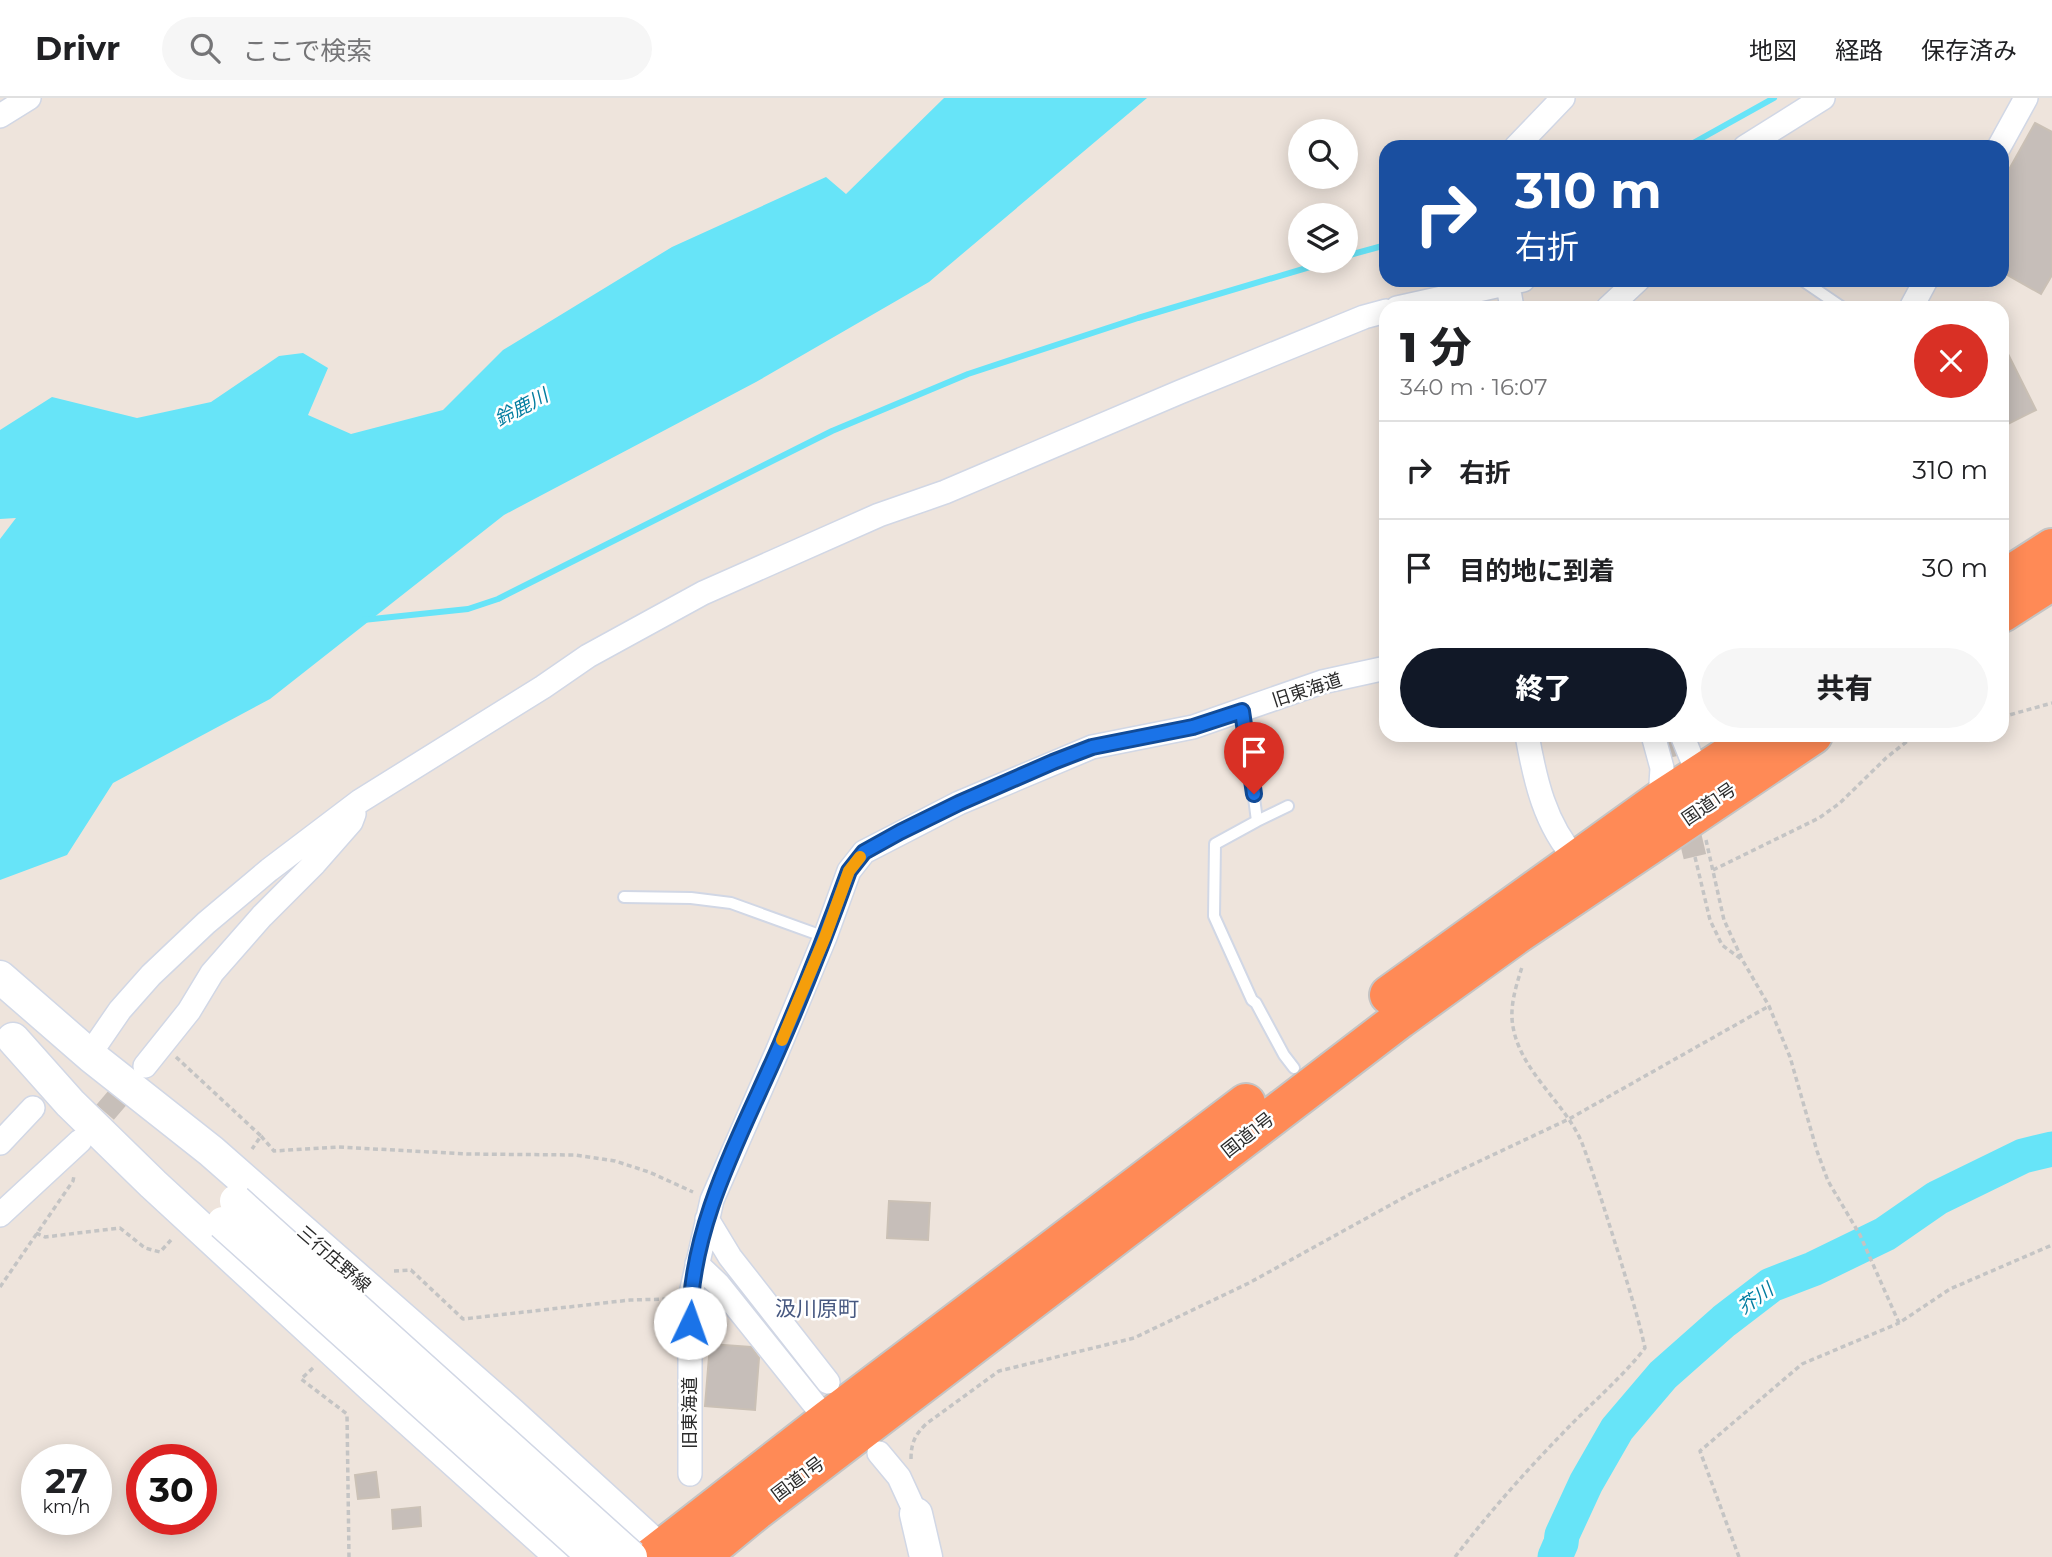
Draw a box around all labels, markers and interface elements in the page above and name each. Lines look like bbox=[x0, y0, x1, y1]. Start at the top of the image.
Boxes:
search box bbox=[162, 17, 652, 80]
text: Drivr bbox=[35, 28, 120, 68]
icon: search bbox=[186, 29, 224, 67]
text: ここで検索 bbox=[242, 35, 372, 67]
text: 地図 bbox=[1749, 36, 1797, 65]
text: 経路 bbox=[1835, 36, 1883, 65]
text: 保存済み bbox=[1921, 36, 2017, 65]
map controls bbox=[1288, 119, 1358, 273]
button: search bbox=[1288, 119, 1358, 189]
text: 310 m bbox=[1515, 161, 1662, 220]
icon: right bbox=[1400, 168, 1491, 259]
button: layers bbox=[1288, 203, 1358, 273]
text: 右折 bbox=[1515, 227, 1579, 266]
text: 1 分 bbox=[1400, 321, 1471, 373]
button: close bbox=[1914, 324, 1988, 398]
text: 340 m · 16:07 bbox=[1400, 373, 1547, 401]
water label: 鈴鹿川 bbox=[491, 383, 554, 431]
icon: right bbox=[1400, 451, 1438, 489]
text: 310 m bbox=[1912, 454, 1988, 486]
text: 右折 bbox=[1459, 457, 1511, 489]
icon: arrive bbox=[1400, 549, 1438, 587]
text: 30 m bbox=[1922, 552, 1988, 584]
text: 目的地に到着 bbox=[1459, 555, 1615, 587]
button: 終了 bbox=[1400, 648, 1687, 728]
button: 共有 bbox=[1701, 648, 1988, 728]
street label: 旧東海道 bbox=[1269, 668, 1345, 712]
pin bbox=[1224, 722, 1284, 794]
icon: arrive bbox=[1235, 733, 1273, 771]
street label: 国道1号 bbox=[1678, 778, 1740, 830]
street label: 国道1号 bbox=[1217, 1108, 1279, 1162]
street label: 三行庄野線 bbox=[293, 1221, 375, 1297]
water label: 芥川 bbox=[1733, 1277, 1779, 1319]
position arrow bbox=[653, 1286, 727, 1360]
district label: 汲川原町 bbox=[775, 1296, 859, 1321]
street label: 旧東海道 bbox=[679, 1377, 701, 1449]
speed limit sign: 30 bbox=[126, 1444, 217, 1535]
street label: 国道1号 bbox=[767, 1452, 829, 1506]
text: 27 bbox=[45, 1459, 88, 1502]
text: km/h bbox=[42, 1496, 91, 1518]

